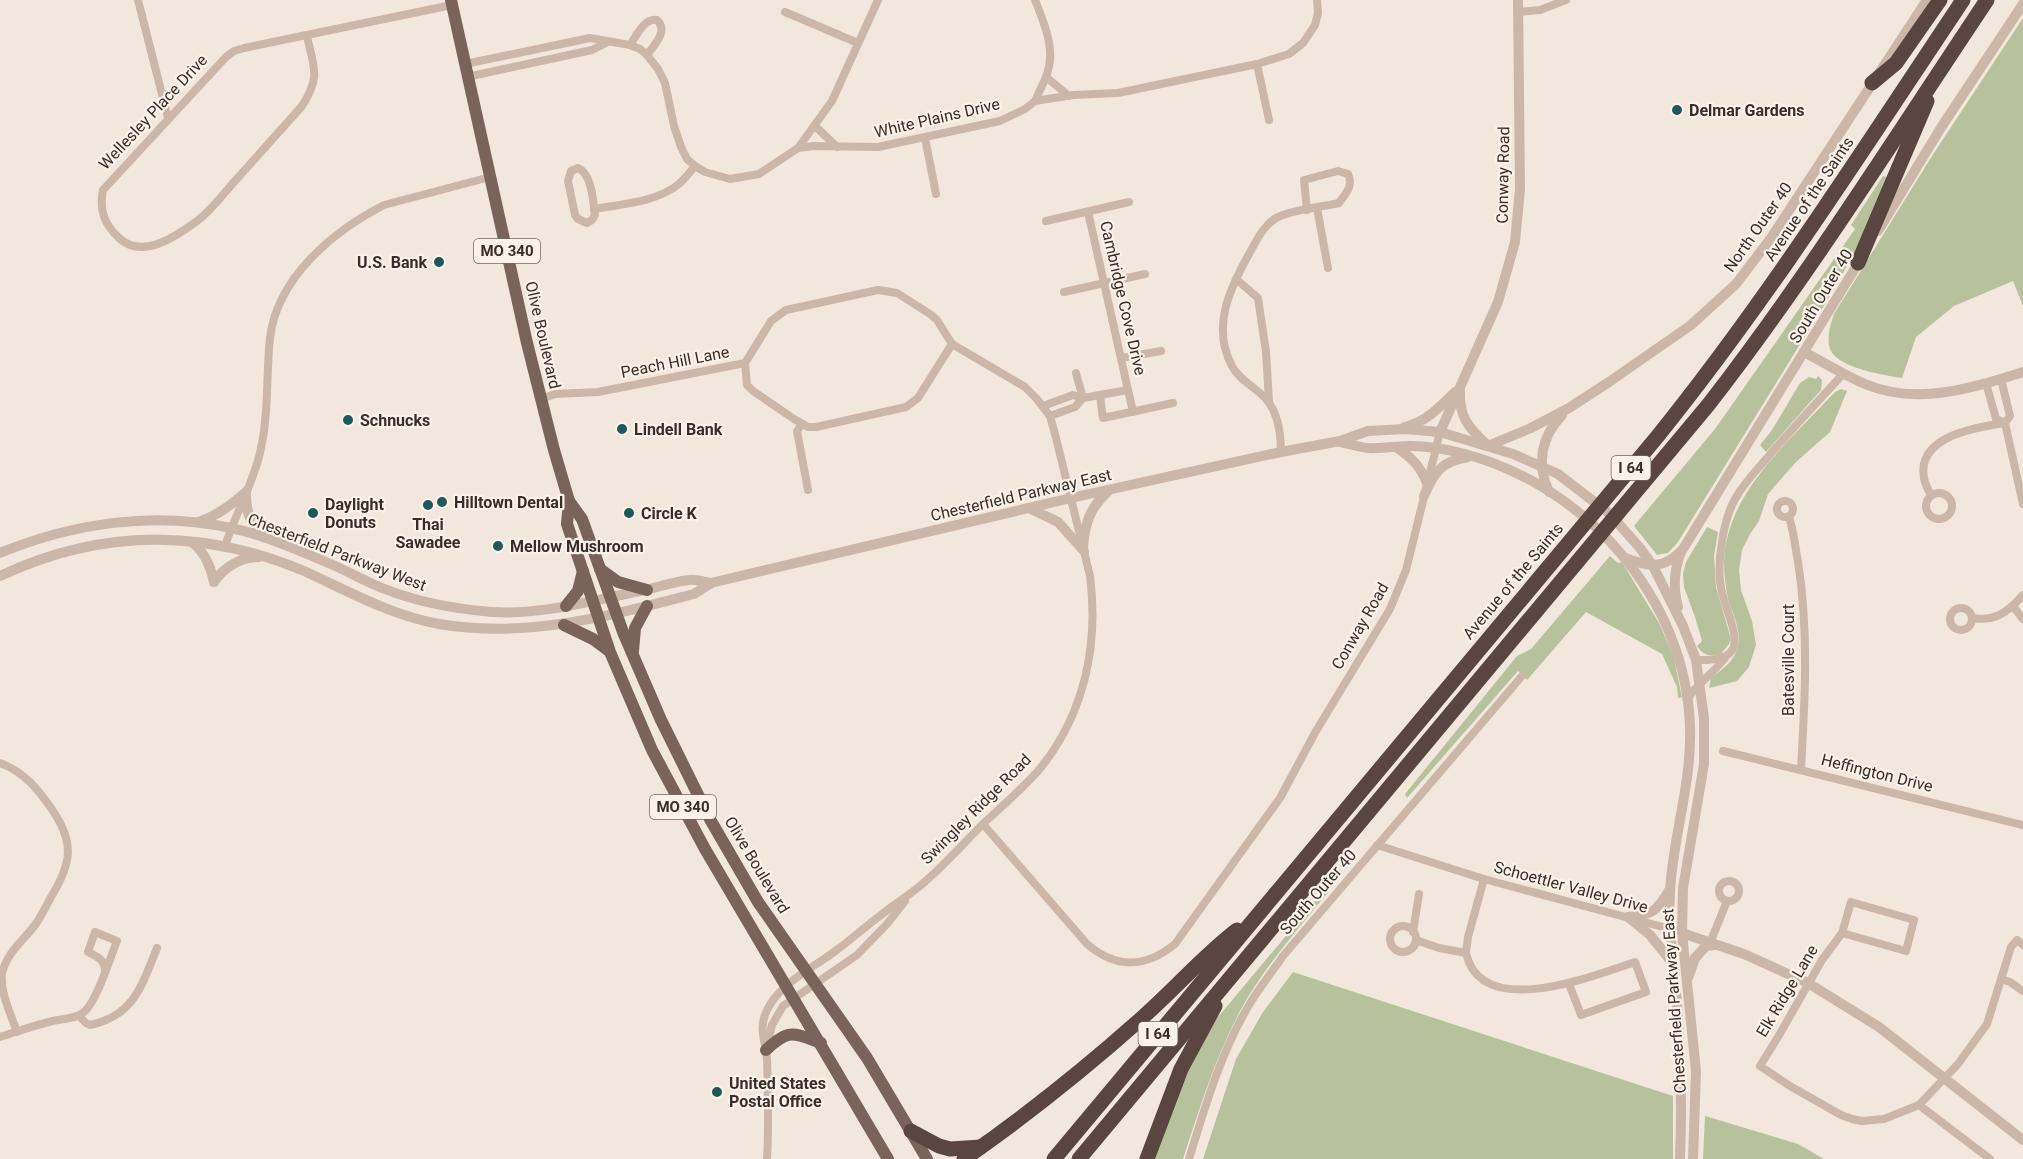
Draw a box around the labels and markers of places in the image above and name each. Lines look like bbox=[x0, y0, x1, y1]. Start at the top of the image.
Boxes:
place label: Delmar Gardens bbox=[1689, 101, 1805, 120]
marker: Delmar Gardens bbox=[1670, 103, 1684, 117]
place label: U.S. Bank bbox=[357, 253, 427, 272]
marker: U.S. Bank bbox=[432, 255, 446, 269]
place label: Schnucks bbox=[360, 411, 430, 430]
marker: Schnucks bbox=[341, 413, 355, 427]
place label: Lindell Bank bbox=[634, 420, 723, 439]
marker: Lindell Bank bbox=[615, 422, 629, 436]
place label: Hilltown Dental bbox=[454, 493, 563, 512]
place label: Daylight Donuts bbox=[325, 495, 384, 532]
marker: Hilltown Dental bbox=[435, 495, 449, 509]
marker: Thai Sawadee bbox=[421, 498, 435, 512]
place label: Circle K bbox=[641, 504, 698, 523]
marker: Daylight Donuts bbox=[306, 506, 320, 520]
marker: Circle K bbox=[622, 506, 636, 520]
place label: Thai Sawadee bbox=[395, 515, 461, 552]
place label: Mellow Mushroom bbox=[510, 537, 644, 556]
marker: Mellow Mushroom bbox=[491, 539, 505, 553]
place label: United States Postal Office bbox=[729, 1074, 826, 1111]
marker: United States Postal Office bbox=[710, 1085, 724, 1099]

